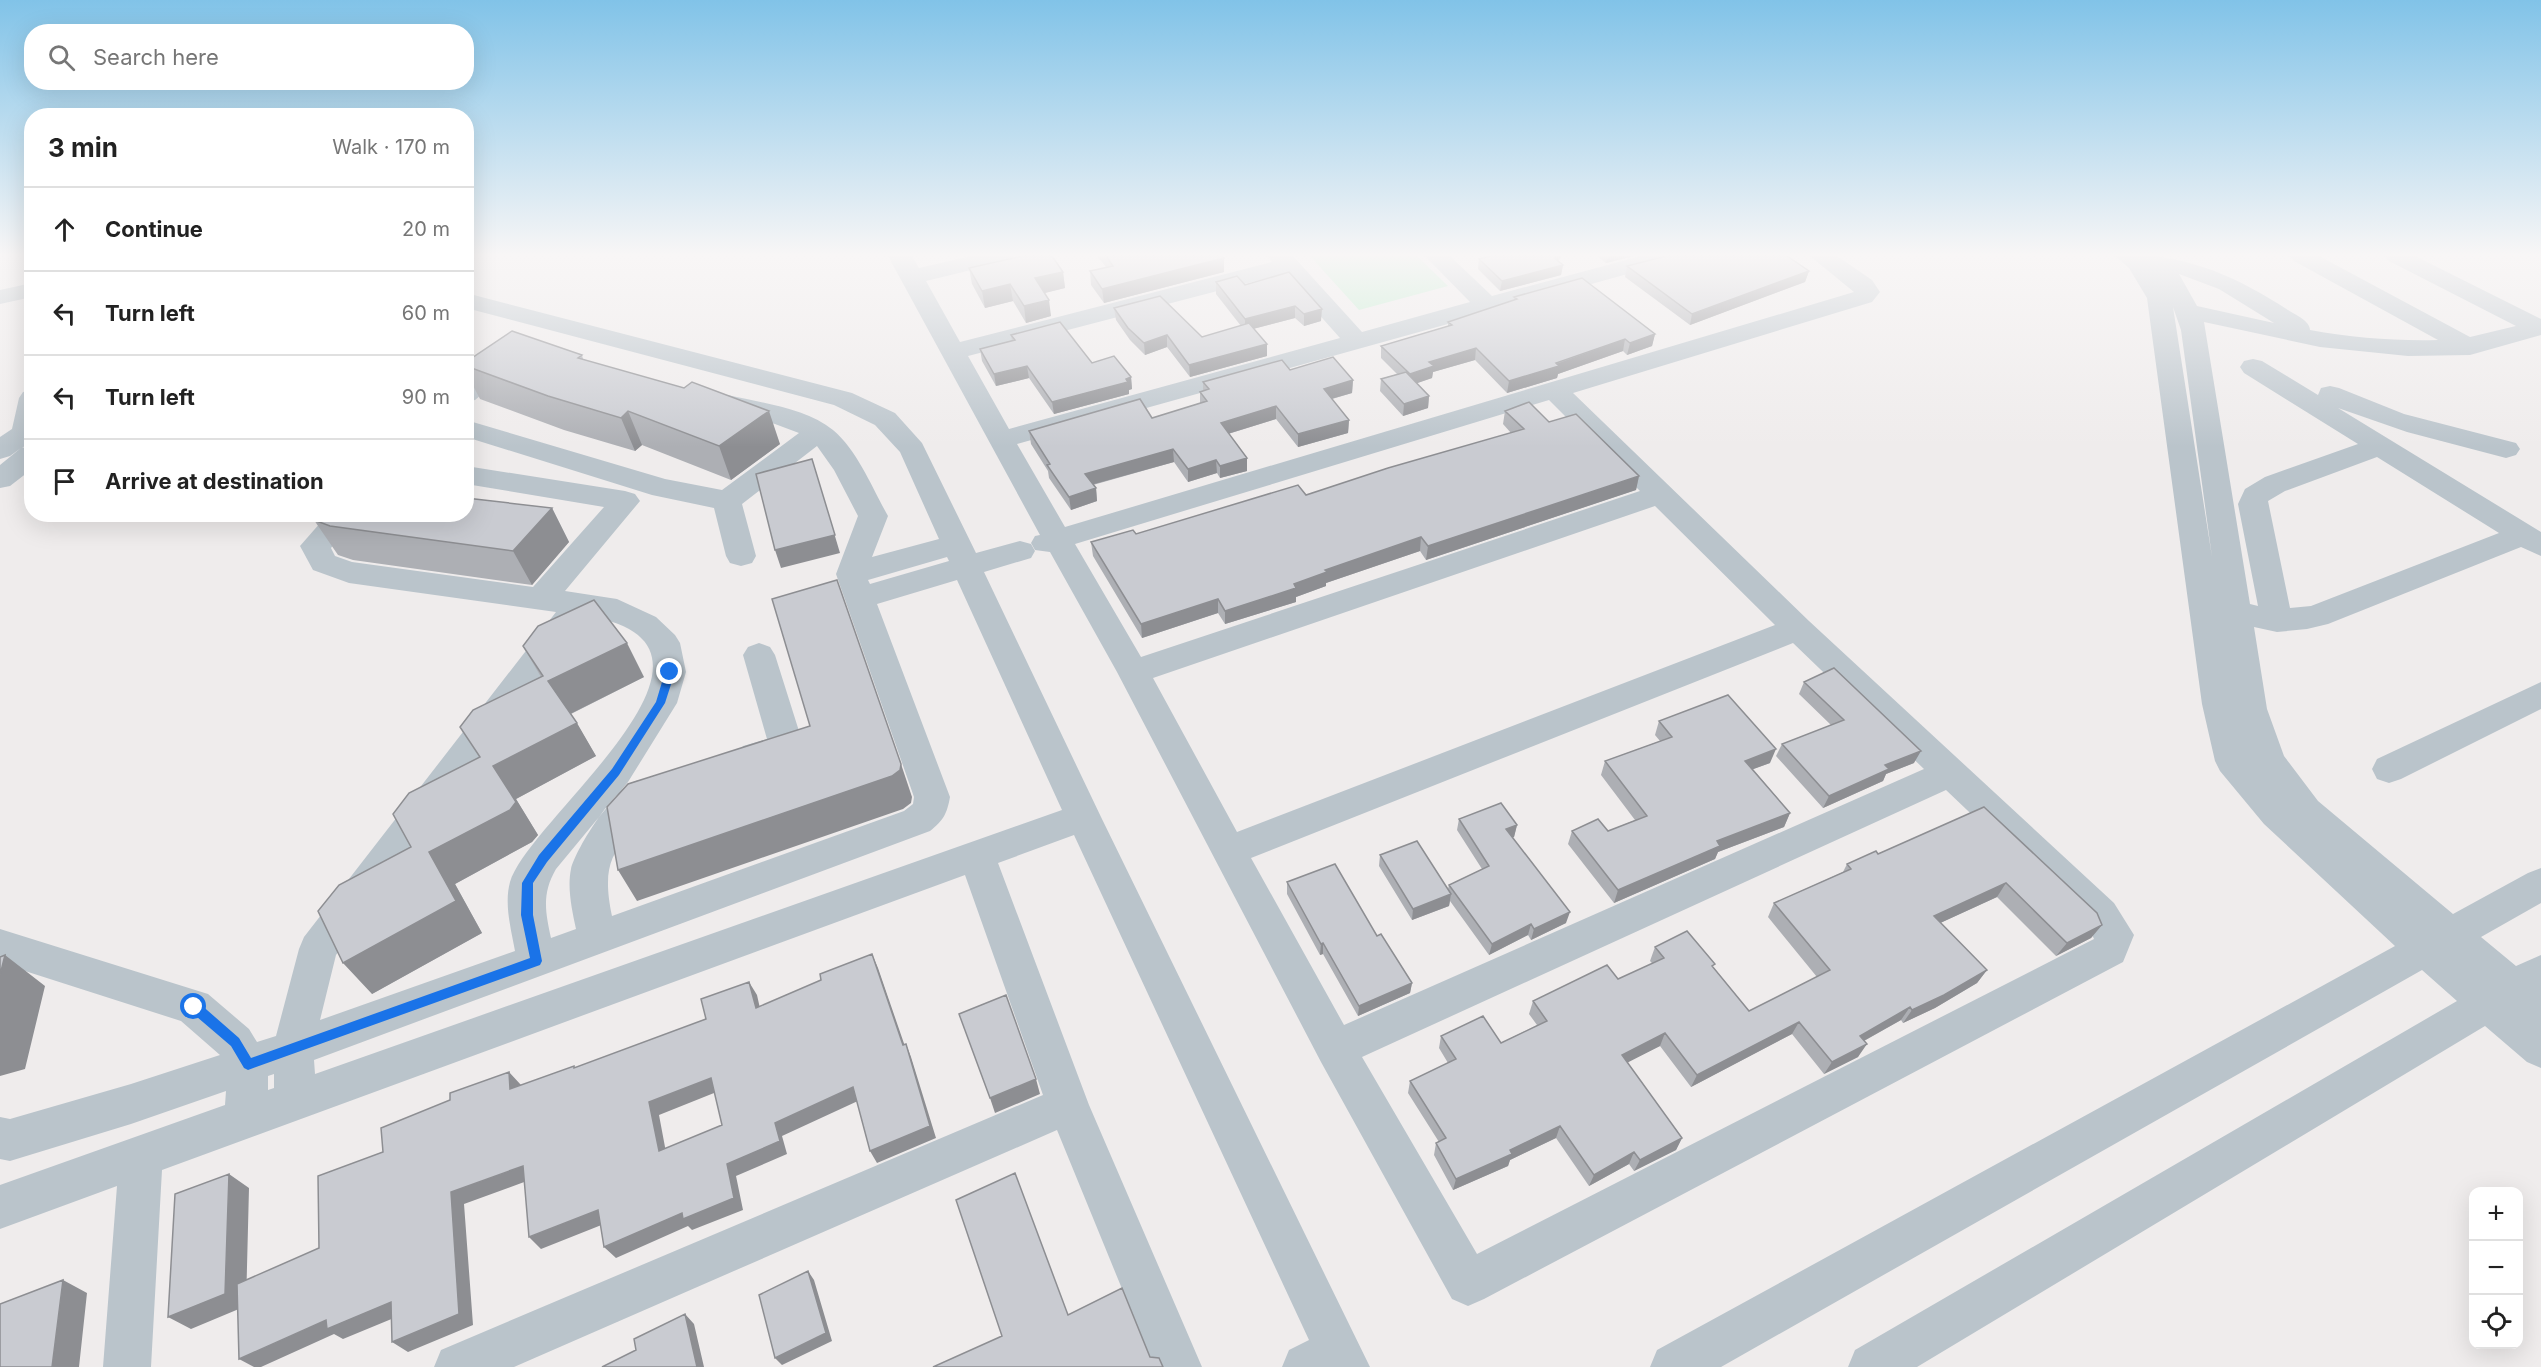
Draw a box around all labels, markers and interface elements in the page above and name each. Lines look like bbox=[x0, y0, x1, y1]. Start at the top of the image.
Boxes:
search box bbox=[24, 24, 474, 90]
icon: search bbox=[45, 41, 78, 74]
text: Search here bbox=[93, 44, 219, 70]
text: 3 min bbox=[48, 132, 118, 163]
text: Walk · 170 m bbox=[332, 135, 450, 159]
icon: ahead bbox=[48, 213, 81, 246]
text: Continue bbox=[105, 216, 203, 242]
text: 20 m bbox=[402, 217, 450, 241]
icon: left bbox=[48, 297, 81, 330]
text: Turn left bbox=[105, 300, 195, 326]
text: 60 m bbox=[402, 301, 450, 325]
icon: left bbox=[48, 381, 81, 414]
text: Turn left bbox=[105, 384, 195, 410]
text: 90 m bbox=[402, 385, 450, 409]
icon: arrive bbox=[48, 465, 81, 498]
text: Arrive at destination bbox=[105, 468, 324, 494]
route end bbox=[656, 658, 682, 684]
route start bbox=[180, 993, 206, 1019]
map controls bbox=[2469, 1187, 2523, 1349]
button: + bbox=[2469, 1187, 2523, 1241]
button: − bbox=[2469, 1241, 2523, 1295]
button: locate bbox=[2469, 1295, 2523, 1349]

